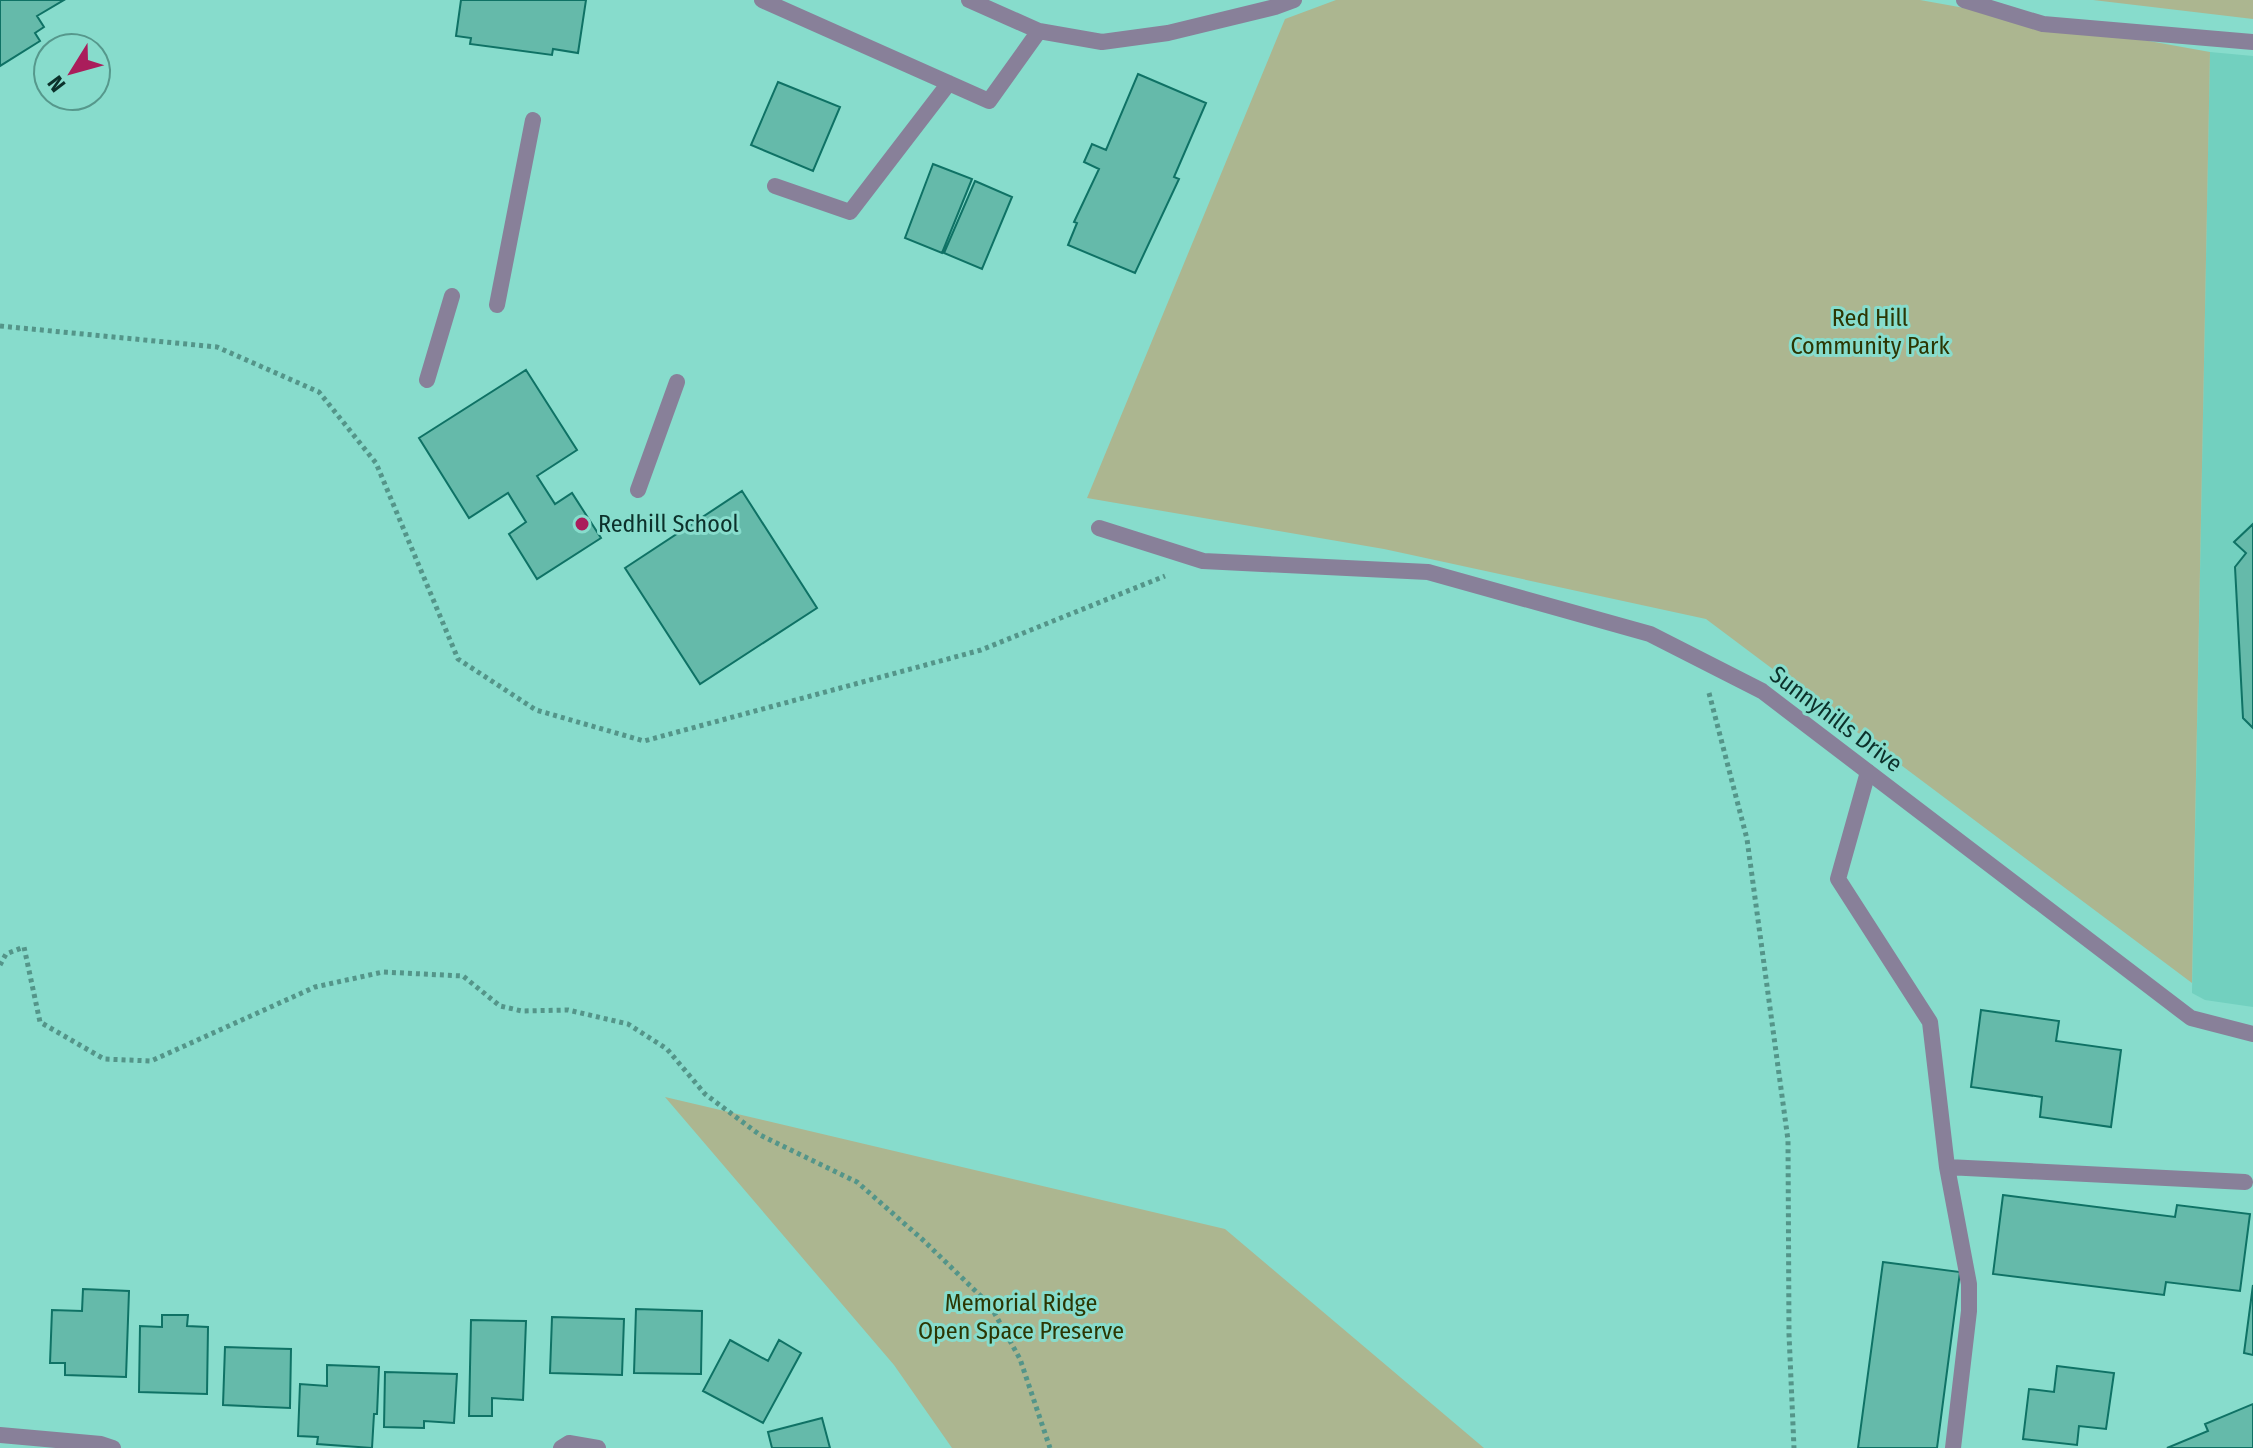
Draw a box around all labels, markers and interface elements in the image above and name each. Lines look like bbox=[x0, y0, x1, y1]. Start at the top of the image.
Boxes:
north arrow bbox=[32, 32, 112, 112]
text: N bbox=[42, 70, 71, 97]
park label: Red Hill Community Park bbox=[1790, 304, 1950, 360]
place label: Redhill School bbox=[598, 510, 739, 538]
marker: Redhill School bbox=[573, 515, 591, 533]
street label: Sunnyhills Drive bbox=[1764, 660, 1908, 778]
park label: Memorial Ridge Open Space Preserve bbox=[918, 1289, 1124, 1345]

